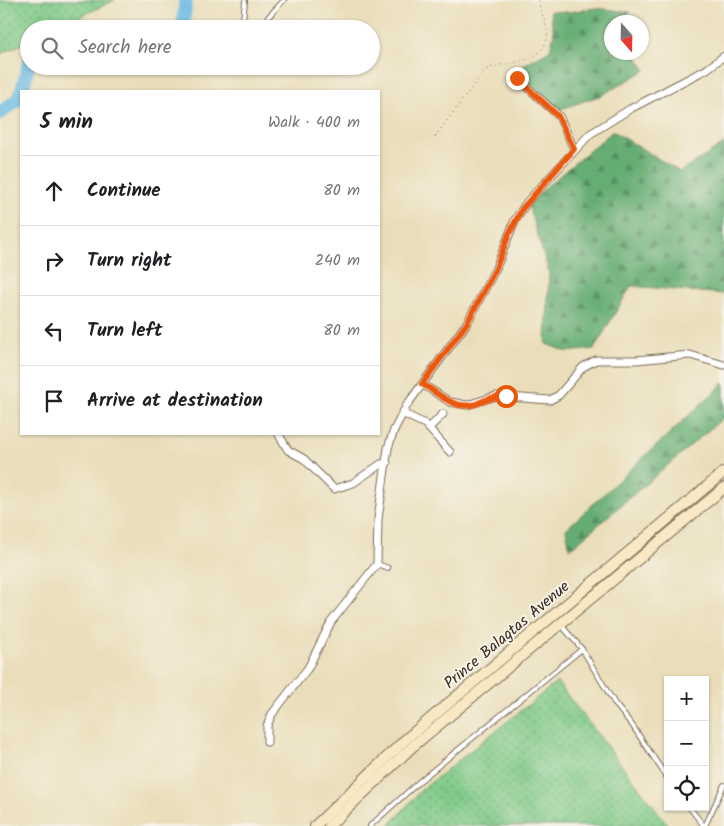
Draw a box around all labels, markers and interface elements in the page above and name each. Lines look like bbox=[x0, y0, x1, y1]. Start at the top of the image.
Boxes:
north arrow bbox=[604, 15, 649, 60]
search box bbox=[20, 20, 380, 75]
text: Search here bbox=[78, 33, 172, 63]
icon: search bbox=[38, 34, 66, 62]
route end bbox=[506, 67, 529, 90]
text: 5 min bbox=[40, 106, 93, 139]
text: Walk · 400 m bbox=[268, 110, 360, 135]
text: Continue bbox=[87, 176, 160, 206]
icon: ahead bbox=[40, 177, 68, 205]
text: 80 m bbox=[323, 178, 360, 203]
text: Turn right bbox=[87, 246, 172, 276]
icon: right bbox=[40, 247, 68, 275]
text: 240 m bbox=[315, 248, 360, 273]
text: Turn left bbox=[87, 316, 162, 346]
icon: left bbox=[40, 317, 68, 345]
text: 80 m bbox=[323, 318, 360, 343]
route start bbox=[495, 385, 518, 408]
text: Arrive at destination bbox=[87, 386, 263, 416]
icon: arrive bbox=[40, 387, 68, 415]
street label: Prince Balagtas Avenue bbox=[438, 575, 575, 695]
map controls bbox=[664, 676, 709, 811]
button: + bbox=[664, 676, 709, 721]
button: − bbox=[664, 721, 709, 766]
button: locate bbox=[664, 766, 709, 811]

